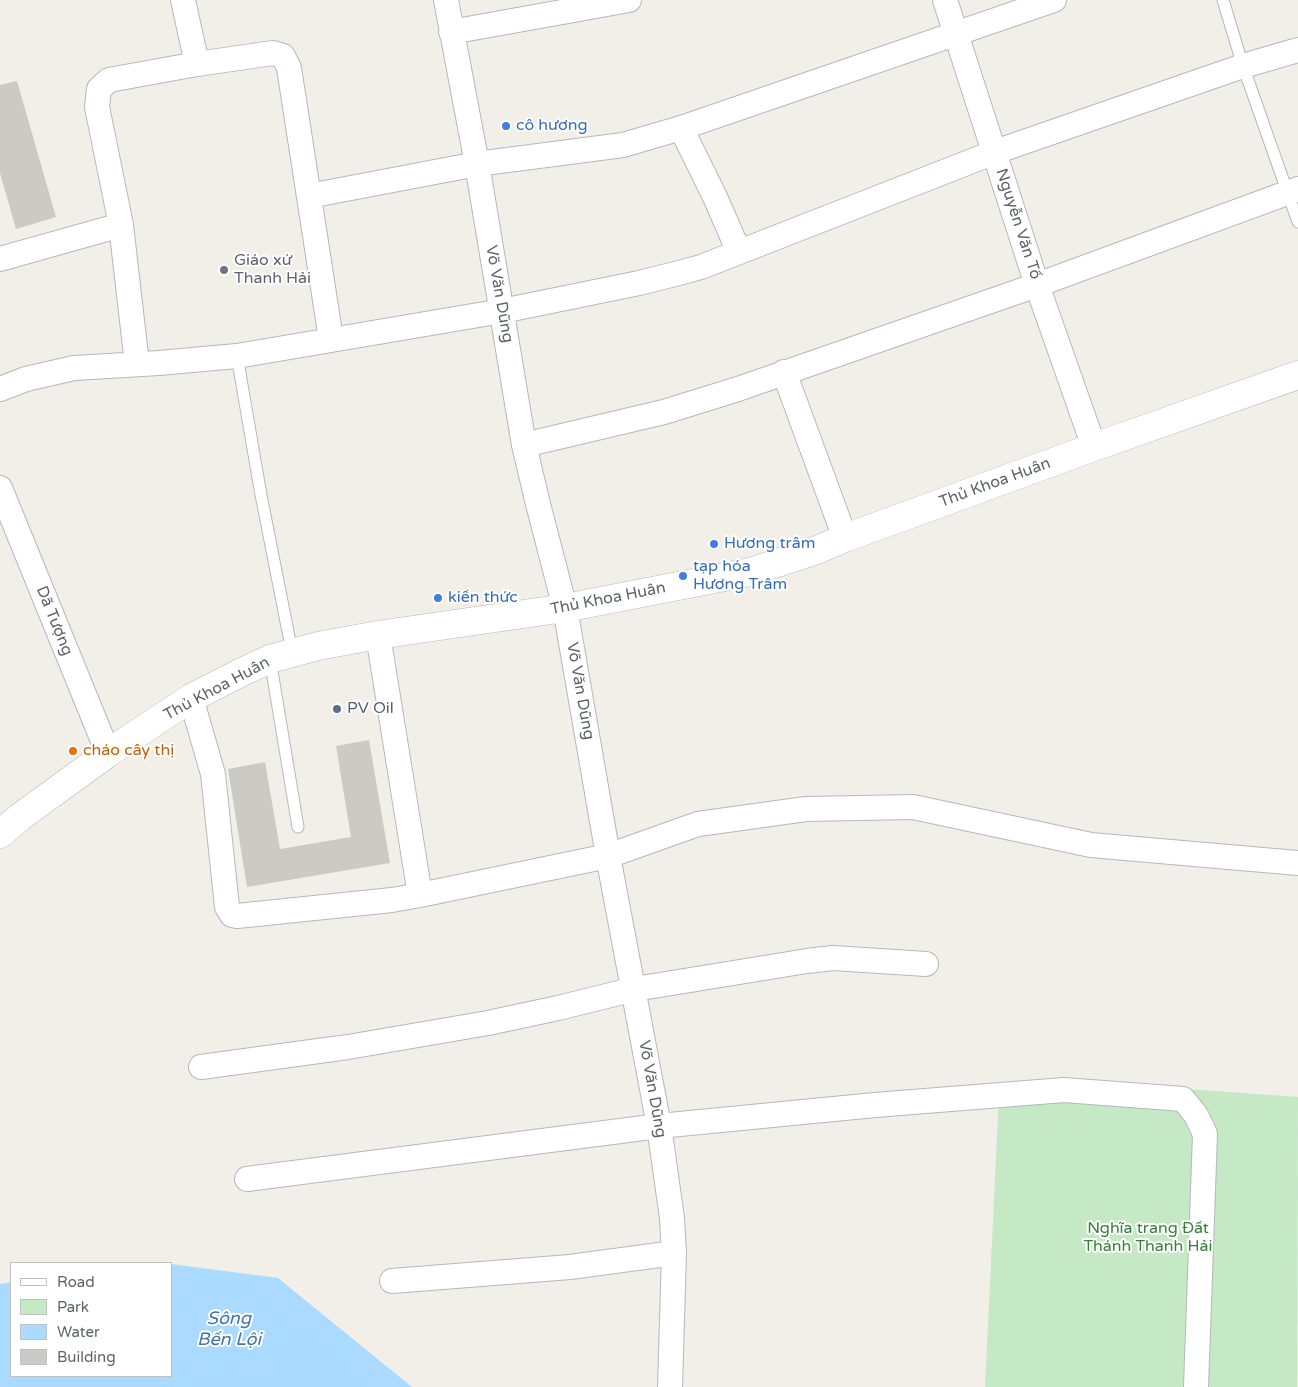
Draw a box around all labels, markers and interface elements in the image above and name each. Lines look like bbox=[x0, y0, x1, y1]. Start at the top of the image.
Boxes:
place label: cô hương bbox=[516, 116, 588, 136]
marker: cô hương bbox=[500, 120, 512, 132]
street label: Nguyễn Văn Tố bbox=[991, 166, 1045, 282]
street label: Võ Văn Dũng bbox=[481, 244, 517, 344]
place label: Giáo xứ Thanh Hải bbox=[234, 251, 311, 289]
marker: Giáo xứ Thanh Hải bbox=[218, 264, 230, 276]
street label: Thủ Khoa Huân bbox=[937, 454, 1053, 512]
place label: Hương trâm bbox=[724, 534, 815, 554]
marker: Hương trâm bbox=[708, 538, 720, 550]
place label: tạp hóa Hương Trâm bbox=[693, 557, 787, 595]
marker: tạp hóa Hương Trâm bbox=[677, 570, 689, 582]
street label: Thủ Khoa Huân bbox=[549, 578, 667, 620]
street label: Dã Tượng bbox=[31, 583, 77, 659]
place label: kiến thức bbox=[448, 588, 518, 608]
marker: kiến thức bbox=[432, 592, 444, 604]
street label: Võ Văn Dũng bbox=[562, 641, 598, 741]
street label: Thủ Khoa Huân bbox=[161, 653, 273, 725]
place label: PV Oil bbox=[347, 699, 394, 719]
marker: PV Oil bbox=[331, 703, 343, 715]
place label: cháo cây thị bbox=[83, 741, 174, 761]
marker: cháo cây thị bbox=[67, 745, 79, 757]
street label: Võ Văn Dũng bbox=[634, 1039, 670, 1139]
park label: Nghĩa trang Đất Thánh Thanh Hải bbox=[1083, 1219, 1213, 1257]
legend bbox=[10, 1262, 172, 1377]
text: Road bbox=[57, 1273, 95, 1291]
text: Park bbox=[57, 1298, 89, 1316]
water label: Sông Bến Lội bbox=[197, 1308, 261, 1350]
text: Water bbox=[57, 1323, 100, 1341]
text: Building bbox=[57, 1348, 116, 1366]

